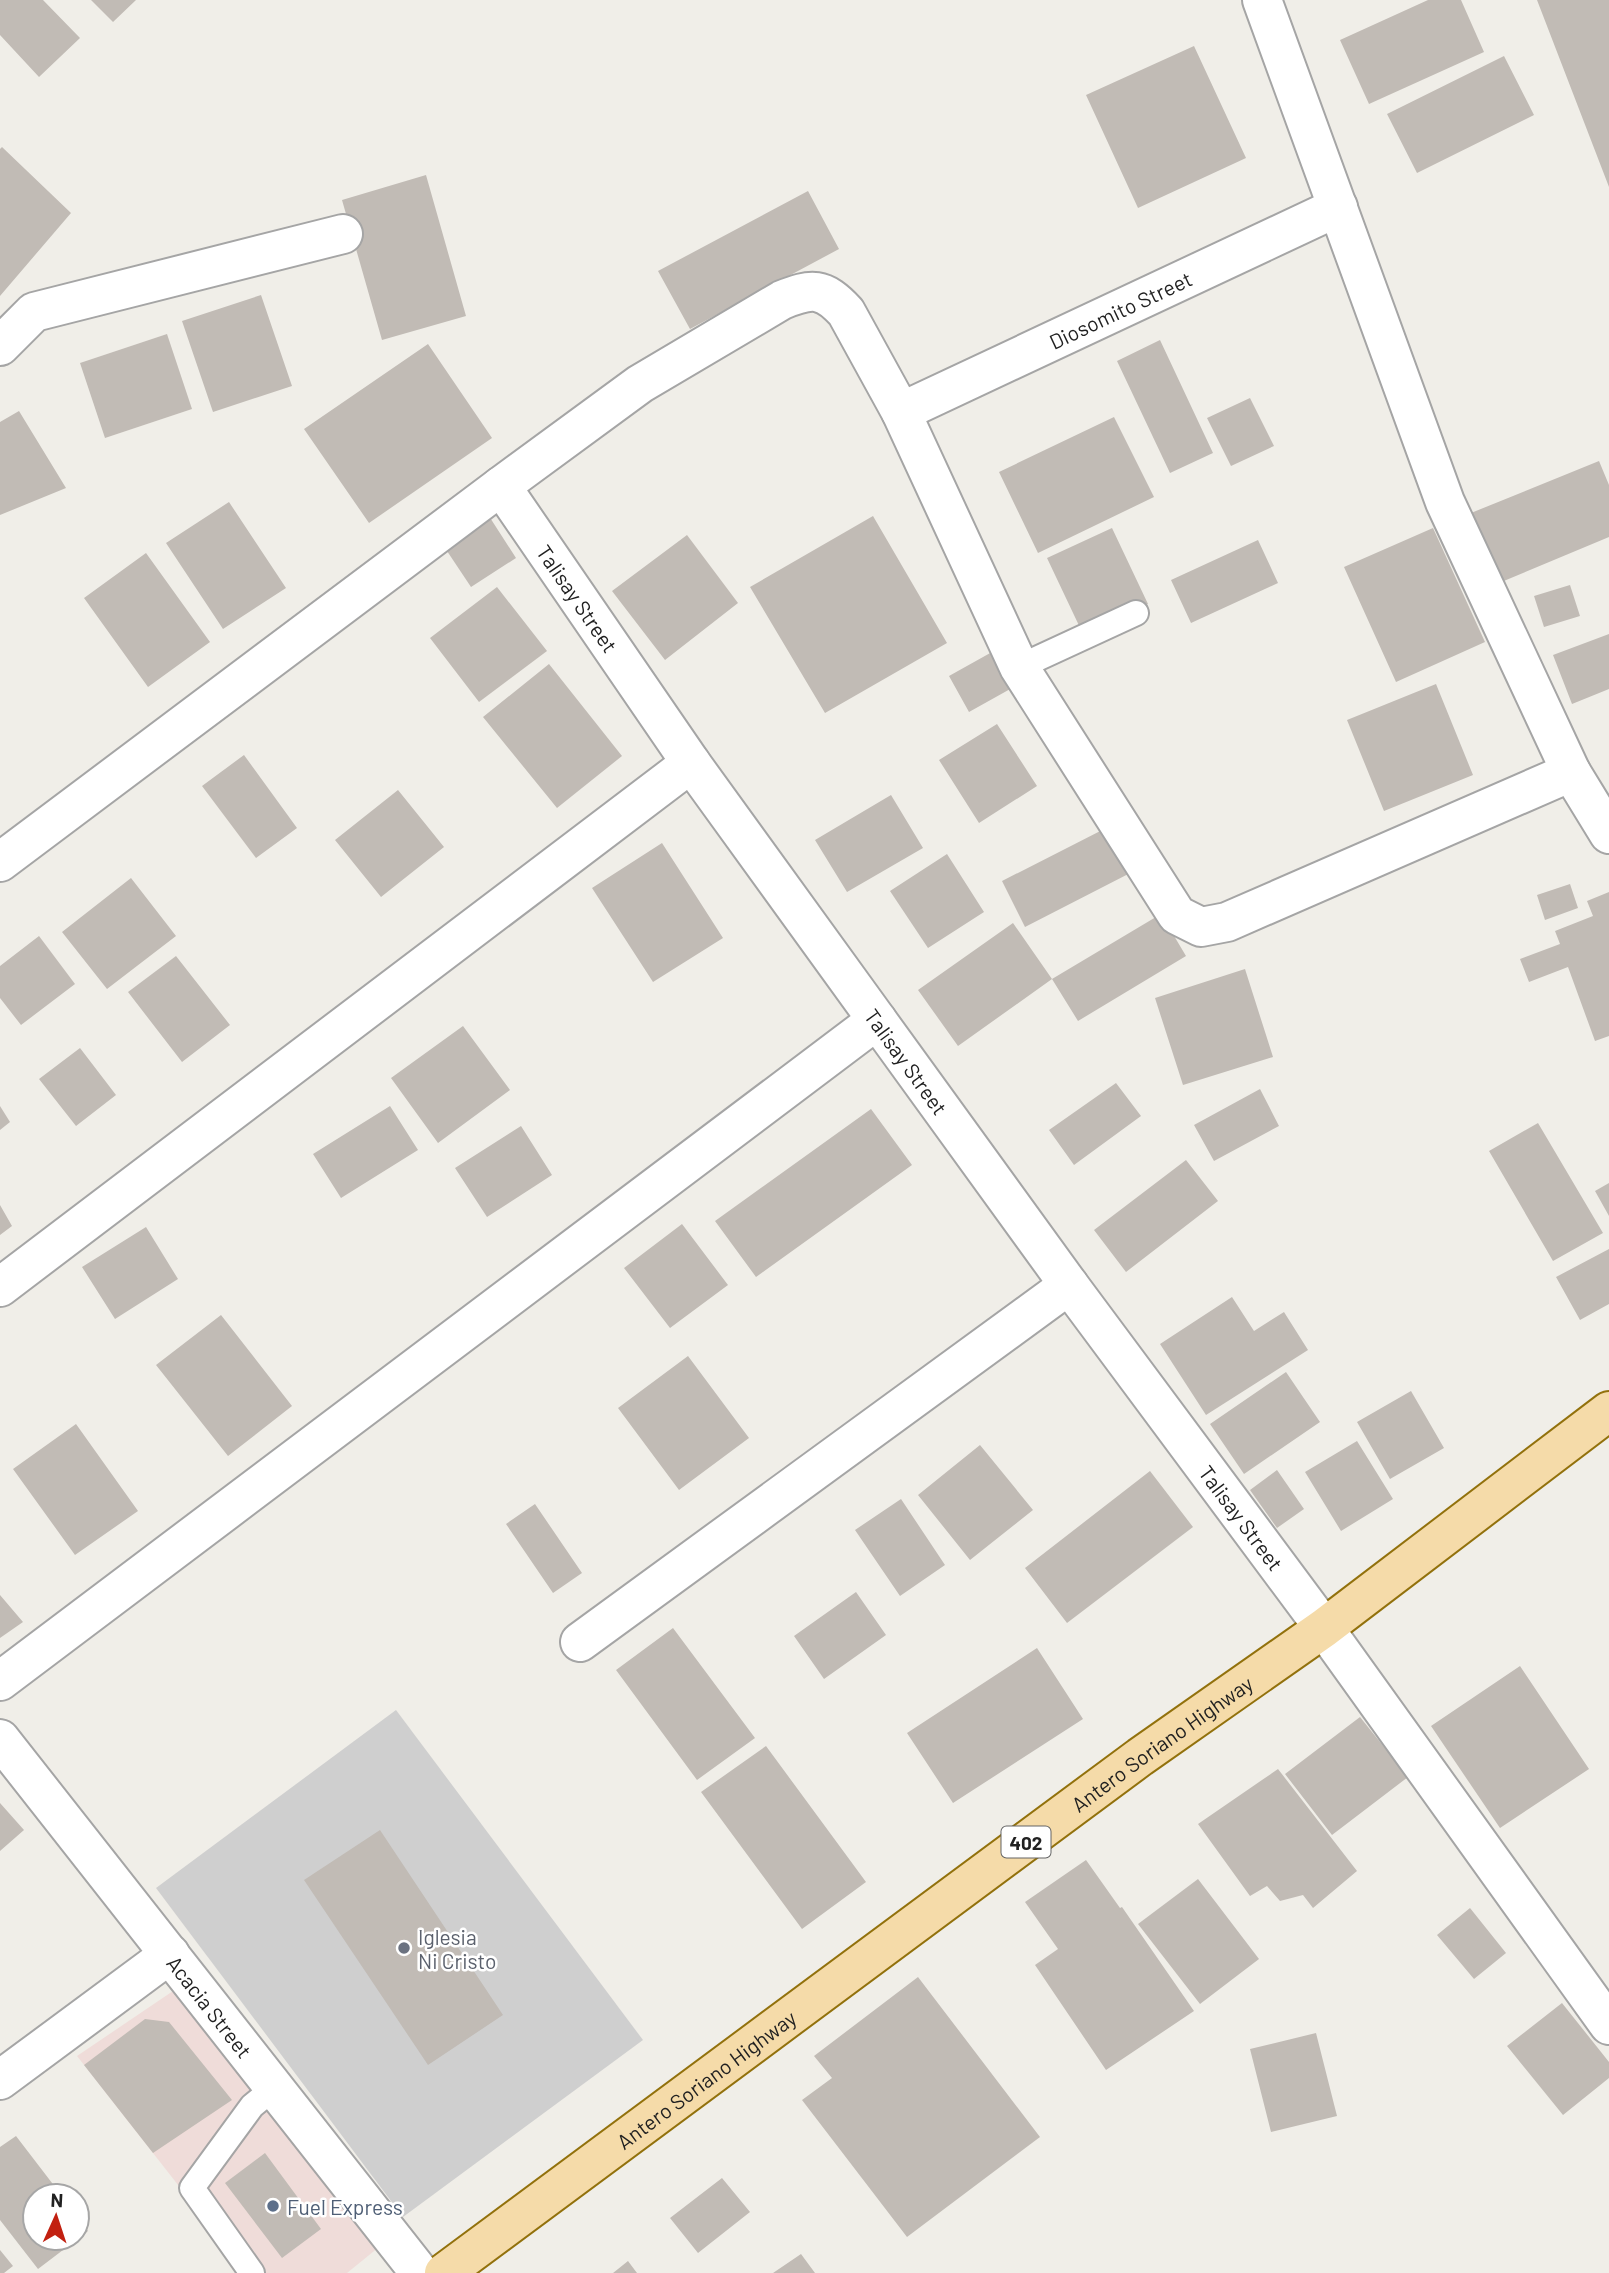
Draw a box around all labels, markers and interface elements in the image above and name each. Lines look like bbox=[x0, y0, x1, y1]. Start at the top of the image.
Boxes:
street label: Diosomito Street bbox=[1045, 265, 1195, 353]
street label: Talisay Street bbox=[532, 540, 623, 657]
street label: Talisay Street bbox=[860, 1003, 954, 1119]
street label: Talisay Street bbox=[1195, 1460, 1289, 1575]
street label: Antero Soriano Highway bbox=[1066, 1670, 1257, 1816]
road number: 402 bbox=[1002, 1826, 1050, 1858]
place label: Iglesia Ni Cristo bbox=[418, 1924, 496, 1973]
marker: Iglesia Ni Cristo bbox=[396, 1940, 412, 1956]
street label: Acacia Street bbox=[162, 1950, 258, 2062]
street label: Antero Soriano Highway bbox=[611, 2004, 801, 2153]
north arrow bbox=[21, 2182, 91, 2252]
text: N bbox=[50, 2188, 64, 2211]
place label: Fuel Express bbox=[287, 2194, 403, 2219]
marker: Fuel Express bbox=[265, 2198, 281, 2214]

